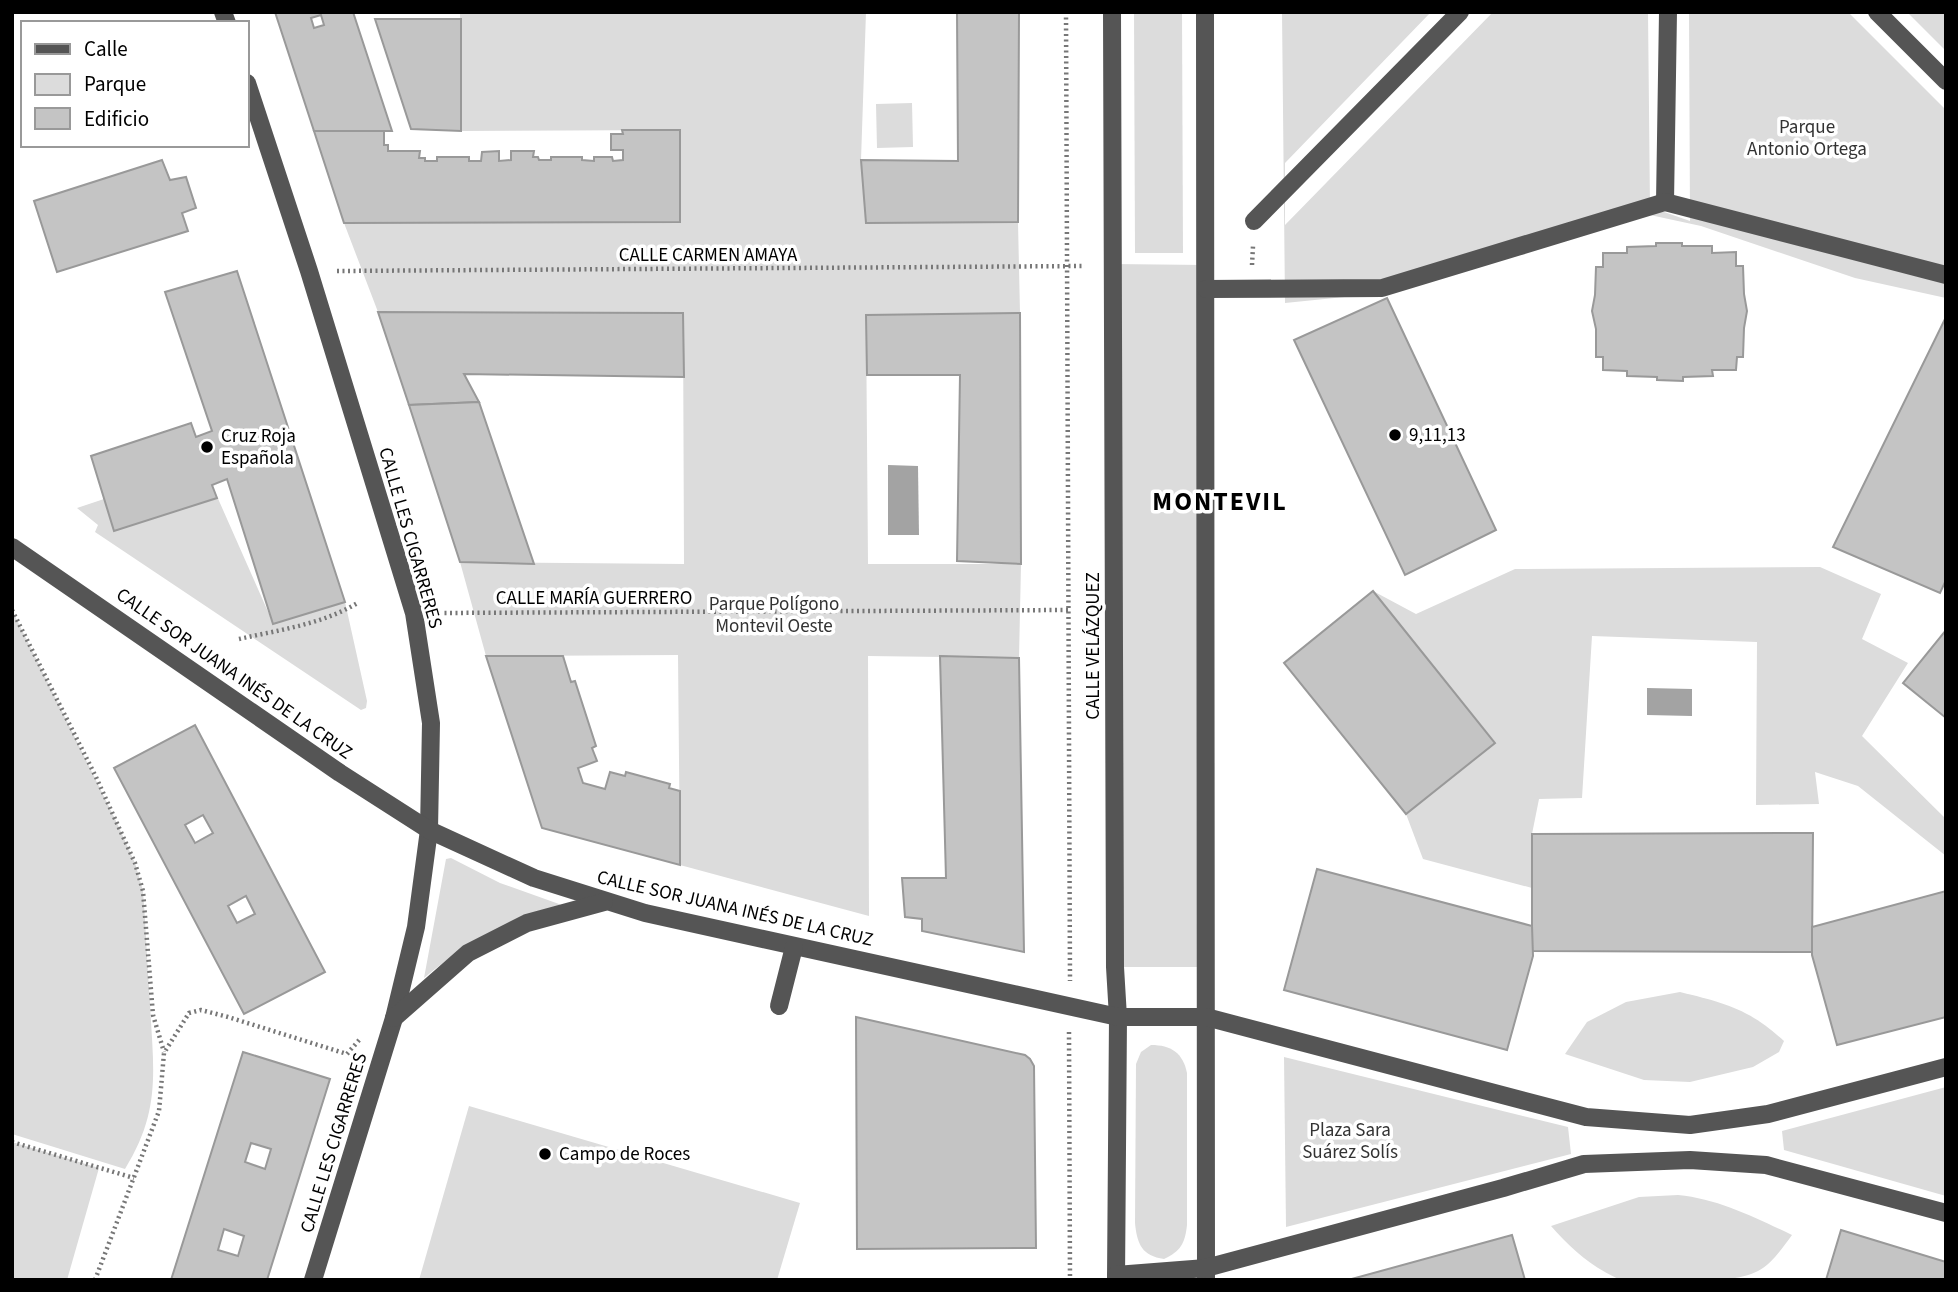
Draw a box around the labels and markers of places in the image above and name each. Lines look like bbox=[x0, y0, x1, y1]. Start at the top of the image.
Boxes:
place label: 9,11,13 bbox=[1409, 422, 1466, 449]
place label: Cruz Roja Española bbox=[221, 423, 296, 472]
marker: 9,11,13 bbox=[1387, 427, 1403, 443]
marker: Cruz Roja Española bbox=[199, 439, 215, 455]
place label: Campo de Roces bbox=[559, 1141, 690, 1168]
marker: Campo de Roces bbox=[537, 1146, 553, 1162]

